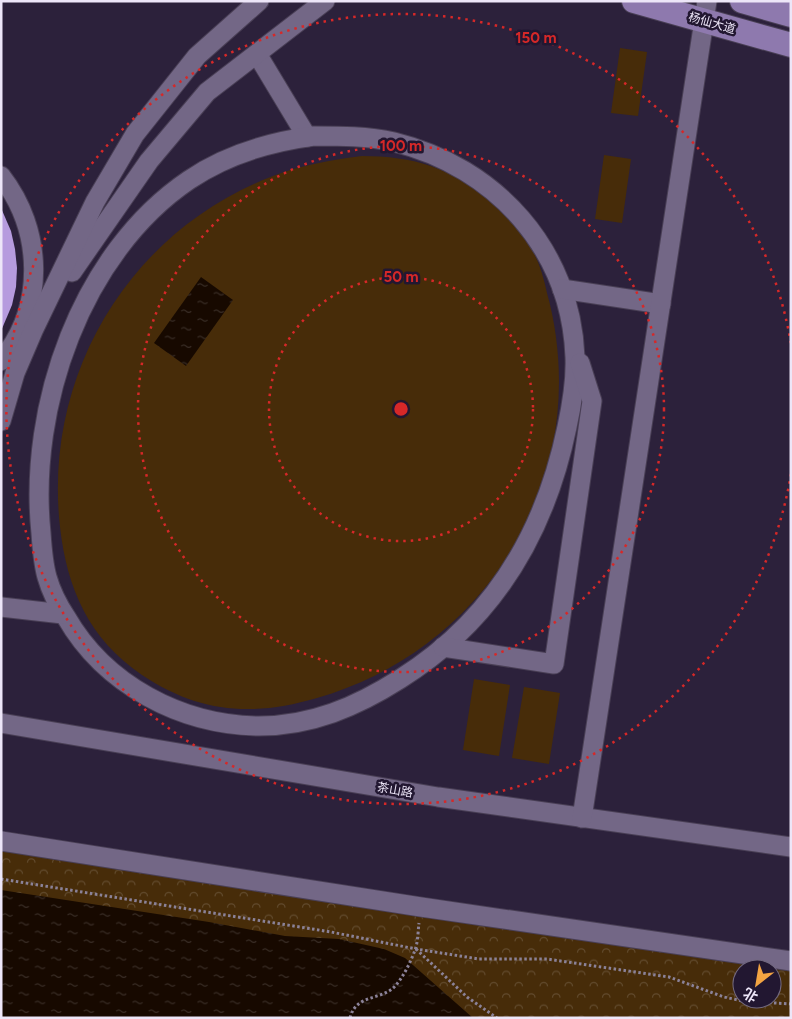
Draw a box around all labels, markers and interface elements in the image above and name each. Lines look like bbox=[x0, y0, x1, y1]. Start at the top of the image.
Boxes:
street label: 杨仙大道 bbox=[687, 10, 737, 36]
text: 150 m bbox=[515, 29, 557, 47]
text: 100 m bbox=[380, 137, 422, 155]
text: 50 m bbox=[383, 268, 419, 286]
centre of rings bbox=[392, 400, 410, 418]
street label: 茶山路 bbox=[376, 780, 414, 800]
north arrow bbox=[732, 959, 782, 1009]
text: 北 bbox=[740, 984, 761, 1006]

